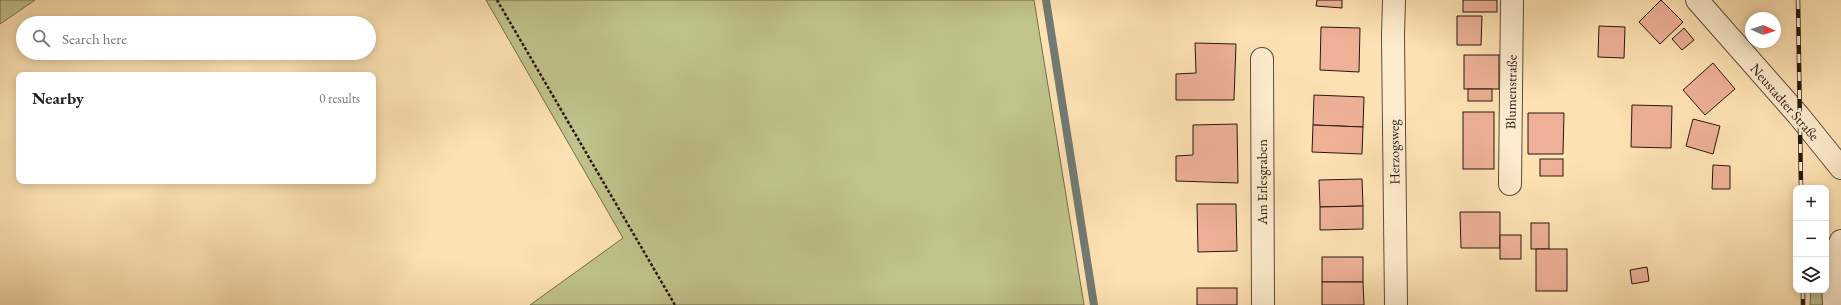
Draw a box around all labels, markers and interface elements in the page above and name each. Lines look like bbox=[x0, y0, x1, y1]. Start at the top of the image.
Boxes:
north arrow bbox=[1745, 12, 1781, 48]
search box bbox=[16, 16, 376, 60]
icon: search bbox=[30, 27, 52, 49]
text: Search here bbox=[62, 29, 127, 48]
street label: Blumenstraße bbox=[1501, 54, 1521, 129]
street label: Neustadter Straße bbox=[1747, 60, 1824, 145]
text: Nearby bbox=[32, 87, 84, 109]
text: 0 results bbox=[319, 90, 360, 107]
street label: Herzogsweg bbox=[1384, 118, 1404, 185]
street label: Am Erlesgraben bbox=[1253, 139, 1271, 226]
map controls bbox=[1793, 185, 1829, 293]
button: + bbox=[1793, 185, 1829, 221]
button: − bbox=[1793, 221, 1829, 257]
button: layers bbox=[1793, 257, 1829, 293]

